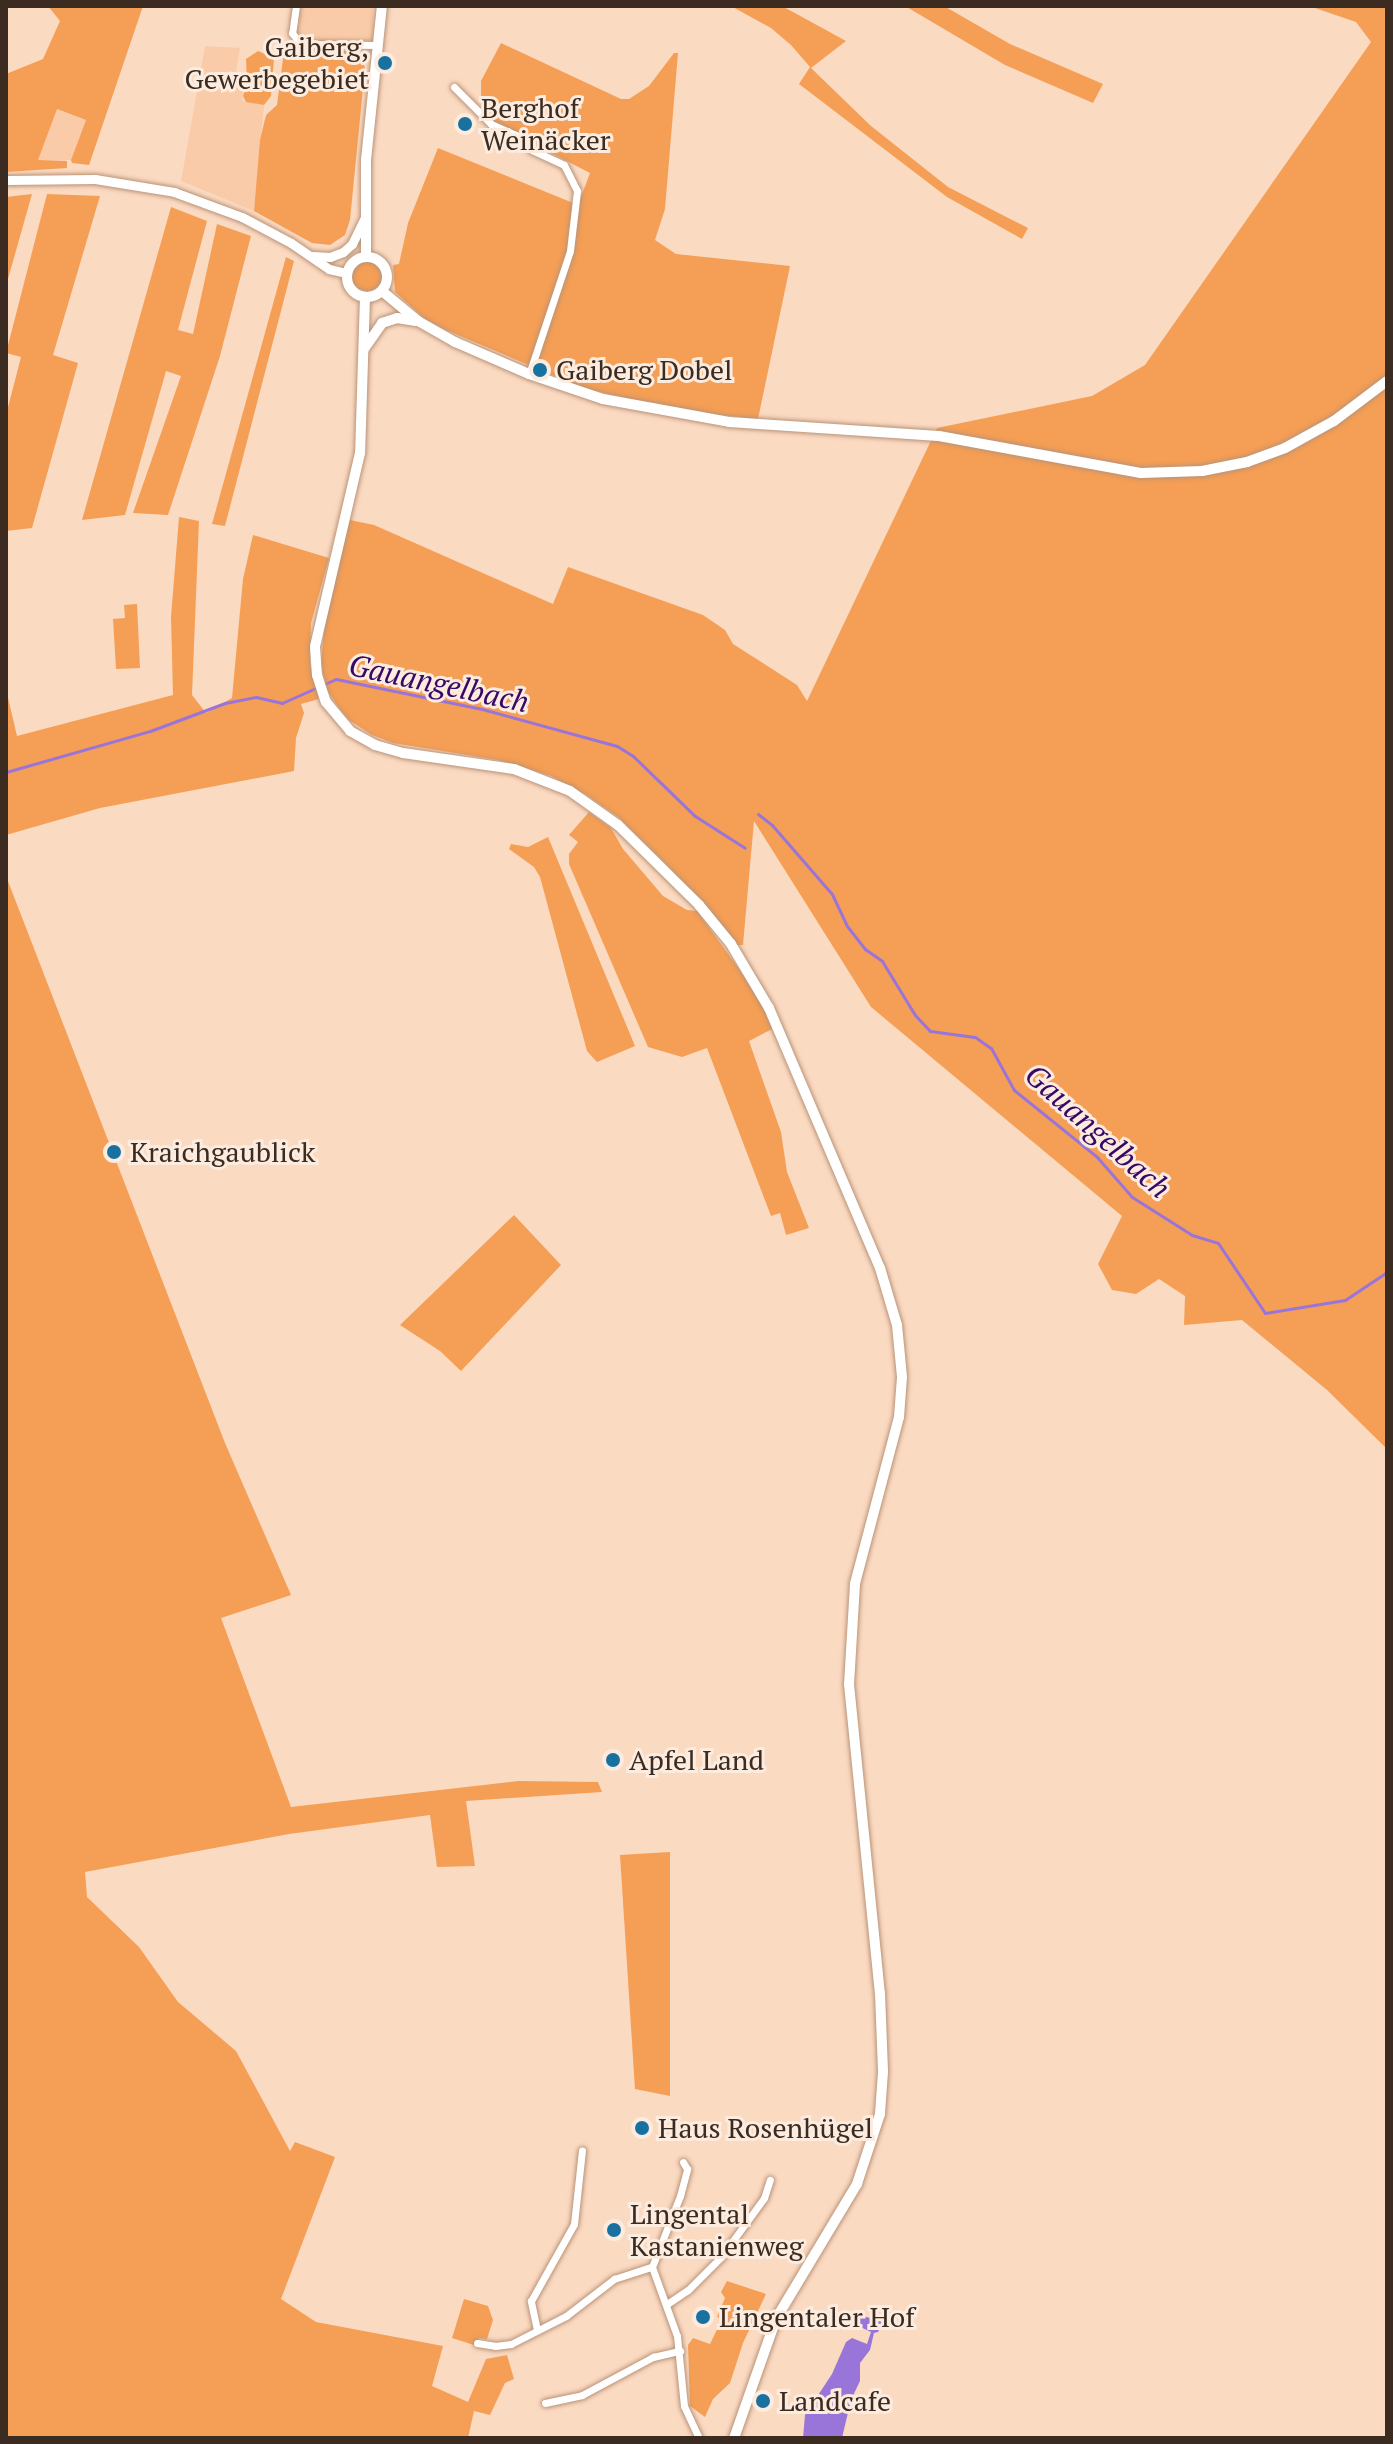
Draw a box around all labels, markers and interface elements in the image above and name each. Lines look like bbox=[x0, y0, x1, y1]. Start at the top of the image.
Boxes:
place label: Gaiberg, Gewerbegebiet bbox=[184, 30, 369, 96]
marker: Gaiberg, Gewerbegebiet bbox=[376, 54, 394, 72]
place label: Berghof Weinäcker bbox=[481, 91, 611, 157]
marker: Berghof Weinäcker bbox=[456, 115, 474, 133]
place label: Gaiberg Dobel bbox=[556, 353, 733, 387]
marker: Gaiberg Dobel bbox=[531, 361, 549, 379]
water label: Gauangelbach bbox=[346, 646, 532, 720]
water label: Gauangelbach bbox=[1018, 1056, 1178, 1206]
place label: Kraichgaublick bbox=[130, 1135, 315, 1169]
marker: Kraichgaublick bbox=[105, 1143, 123, 1161]
place label: Apfel Land bbox=[629, 1743, 764, 1777]
marker: Apfel Land bbox=[604, 1751, 622, 1769]
place label: Haus Rosenhügel bbox=[658, 2111, 873, 2145]
marker: Haus Rosenhügel bbox=[633, 2119, 651, 2137]
place label: Lingental Kastanienweg bbox=[630, 2197, 804, 2263]
marker: Lingental Kastanienweg bbox=[605, 2221, 623, 2239]
place label: Lingentaler Hof bbox=[719, 2300, 915, 2334]
marker: Lingentaler Hof bbox=[694, 2308, 712, 2326]
place label: Landcafe bbox=[779, 2384, 891, 2418]
marker: Landcafe bbox=[754, 2392, 772, 2410]

